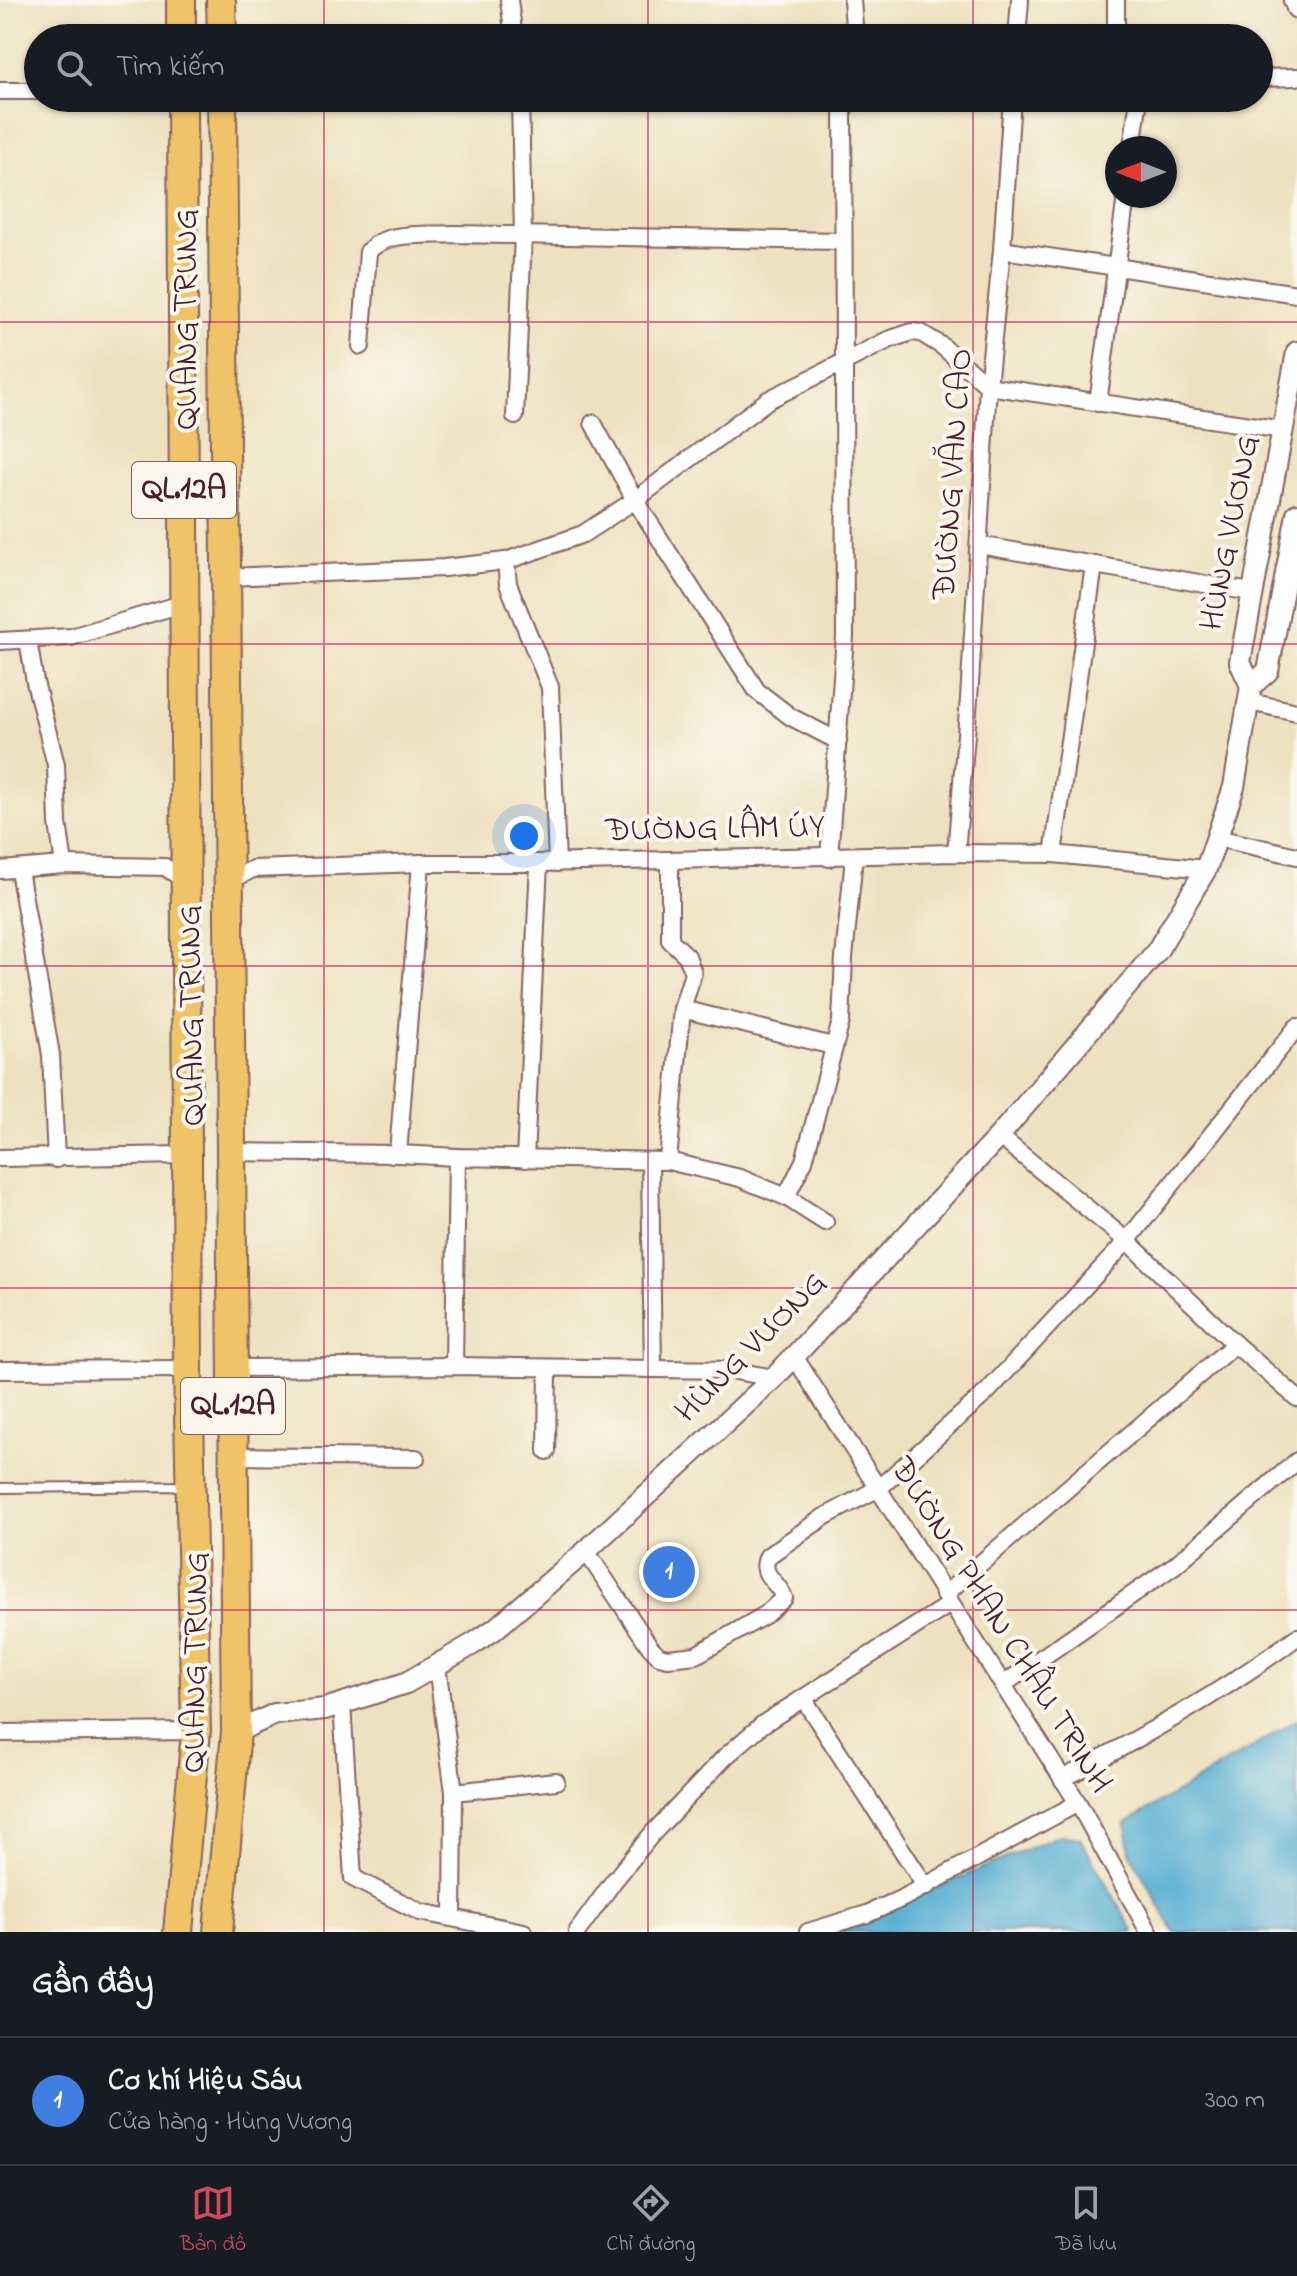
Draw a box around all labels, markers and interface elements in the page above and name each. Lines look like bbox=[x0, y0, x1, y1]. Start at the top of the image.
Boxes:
search box bbox=[24, 24, 1273, 112]
icon: search bbox=[52, 46, 96, 90]
text: Tìm kiếm bbox=[116, 46, 225, 90]
north arrow bbox=[1105, 136, 1177, 208]
street label: QUANG TRUNG bbox=[163, 208, 213, 430]
street label: ĐƯỜNG VĂN CAO bbox=[920, 347, 988, 602]
street label: HÙNG VƯƠNG bbox=[1188, 431, 1274, 635]
road number: QL.12A bbox=[132, 462, 236, 518]
street label: ĐƯỜNG LÂM ÚY bbox=[604, 802, 826, 857]
your location bbox=[504, 816, 544, 856]
street label: QUANG TRUNG bbox=[166, 904, 220, 1126]
street label: HÙNG VƯƠNG bbox=[664, 1260, 840, 1436]
road number: QL.12A bbox=[181, 1378, 285, 1434]
street label: ĐƯỜNG PHAN CHÂU TRINH bbox=[875, 1447, 1125, 1804]
pin: 1 bbox=[643, 1542, 695, 1602]
street label: QUANG TRUNG bbox=[170, 1551, 224, 1773]
text: Gần đây bbox=[32, 1959, 153, 2009]
text: Cơ khí Hiệu Sáu bbox=[108, 2060, 302, 2104]
text: 1 bbox=[54, 2082, 62, 2120]
text: 300 m bbox=[1205, 2082, 1265, 2120]
text: Cửa hàng · Hùng Vương bbox=[108, 2104, 352, 2142]
tab: Bản đồ bbox=[180, 2181, 246, 2261]
tab: Chỉ đường bbox=[606, 2181, 695, 2261]
tab: Đã lưu bbox=[1055, 2181, 1117, 2261]

